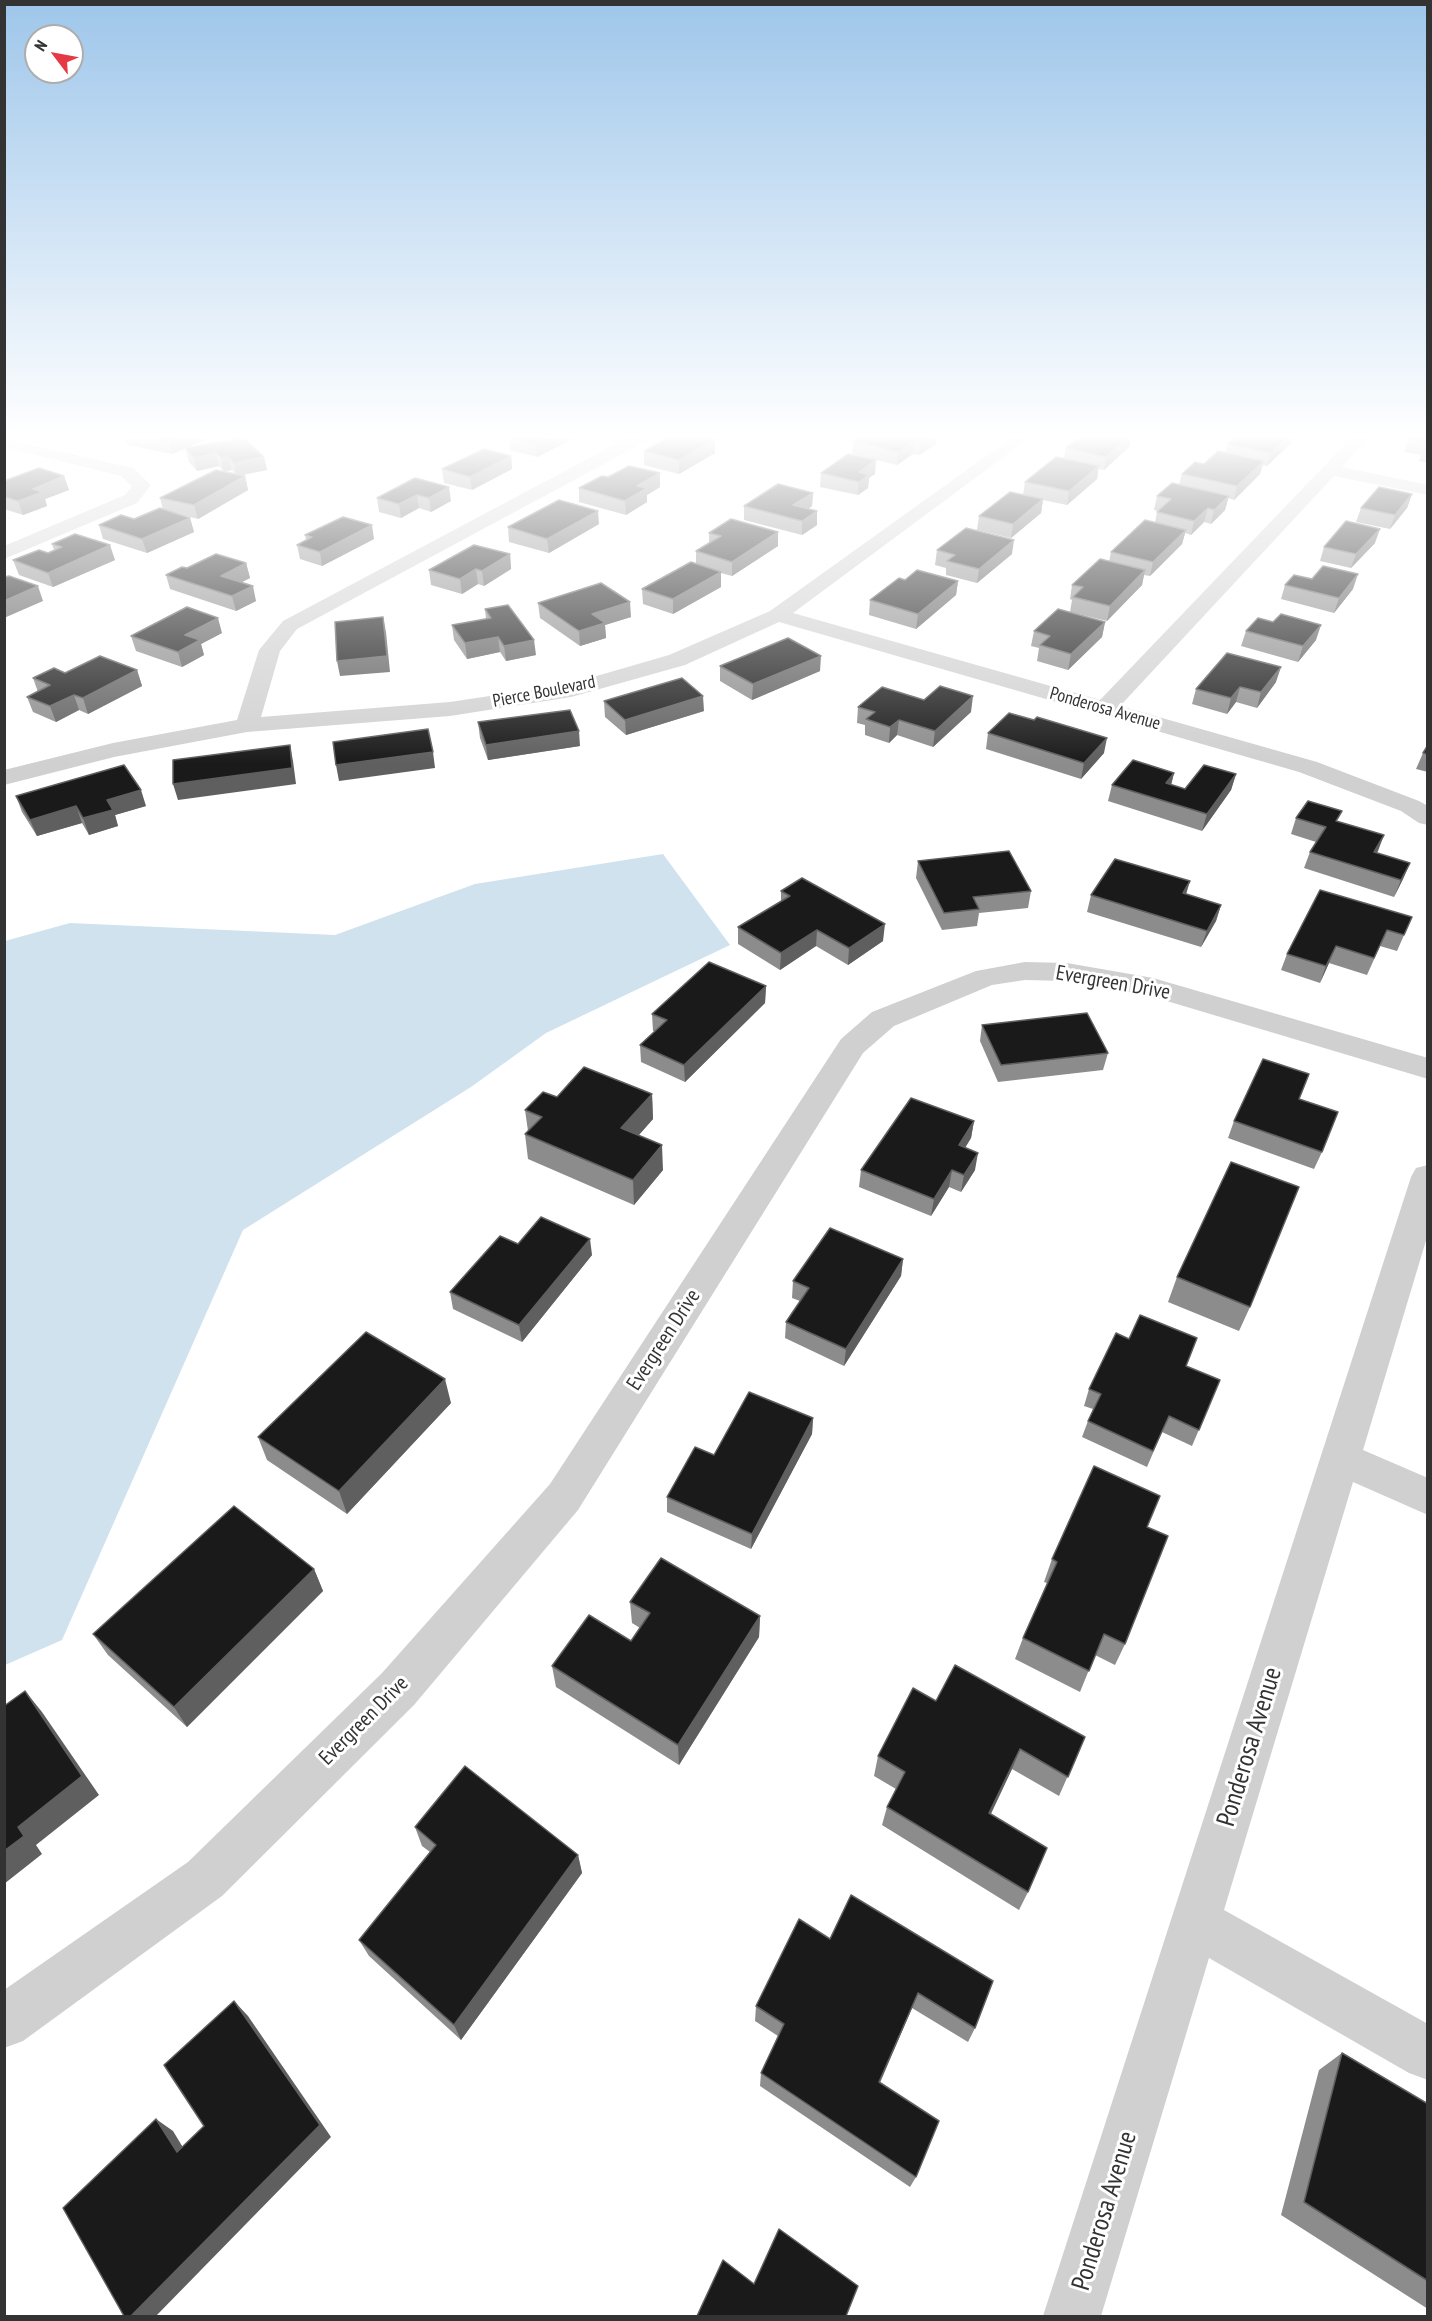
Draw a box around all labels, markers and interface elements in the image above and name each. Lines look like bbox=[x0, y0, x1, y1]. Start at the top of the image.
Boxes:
north arrow bbox=[24, 24, 84, 84]
text: N bbox=[30, 37, 51, 54]
street label: Pierce Boulevard bbox=[491, 671, 597, 713]
street label: Ponderosa Avenue bbox=[1047, 683, 1163, 735]
street label: Evergreen Drive bbox=[1054, 961, 1172, 1005]
street label: Evergreen Drive bbox=[622, 1285, 706, 1395]
street label: Ponderosa Avenue bbox=[1211, 1664, 1289, 1830]
street label: Evergreen Drive bbox=[314, 1671, 414, 1771]
street label: Ponderosa Avenue bbox=[1066, 2128, 1144, 2294]

